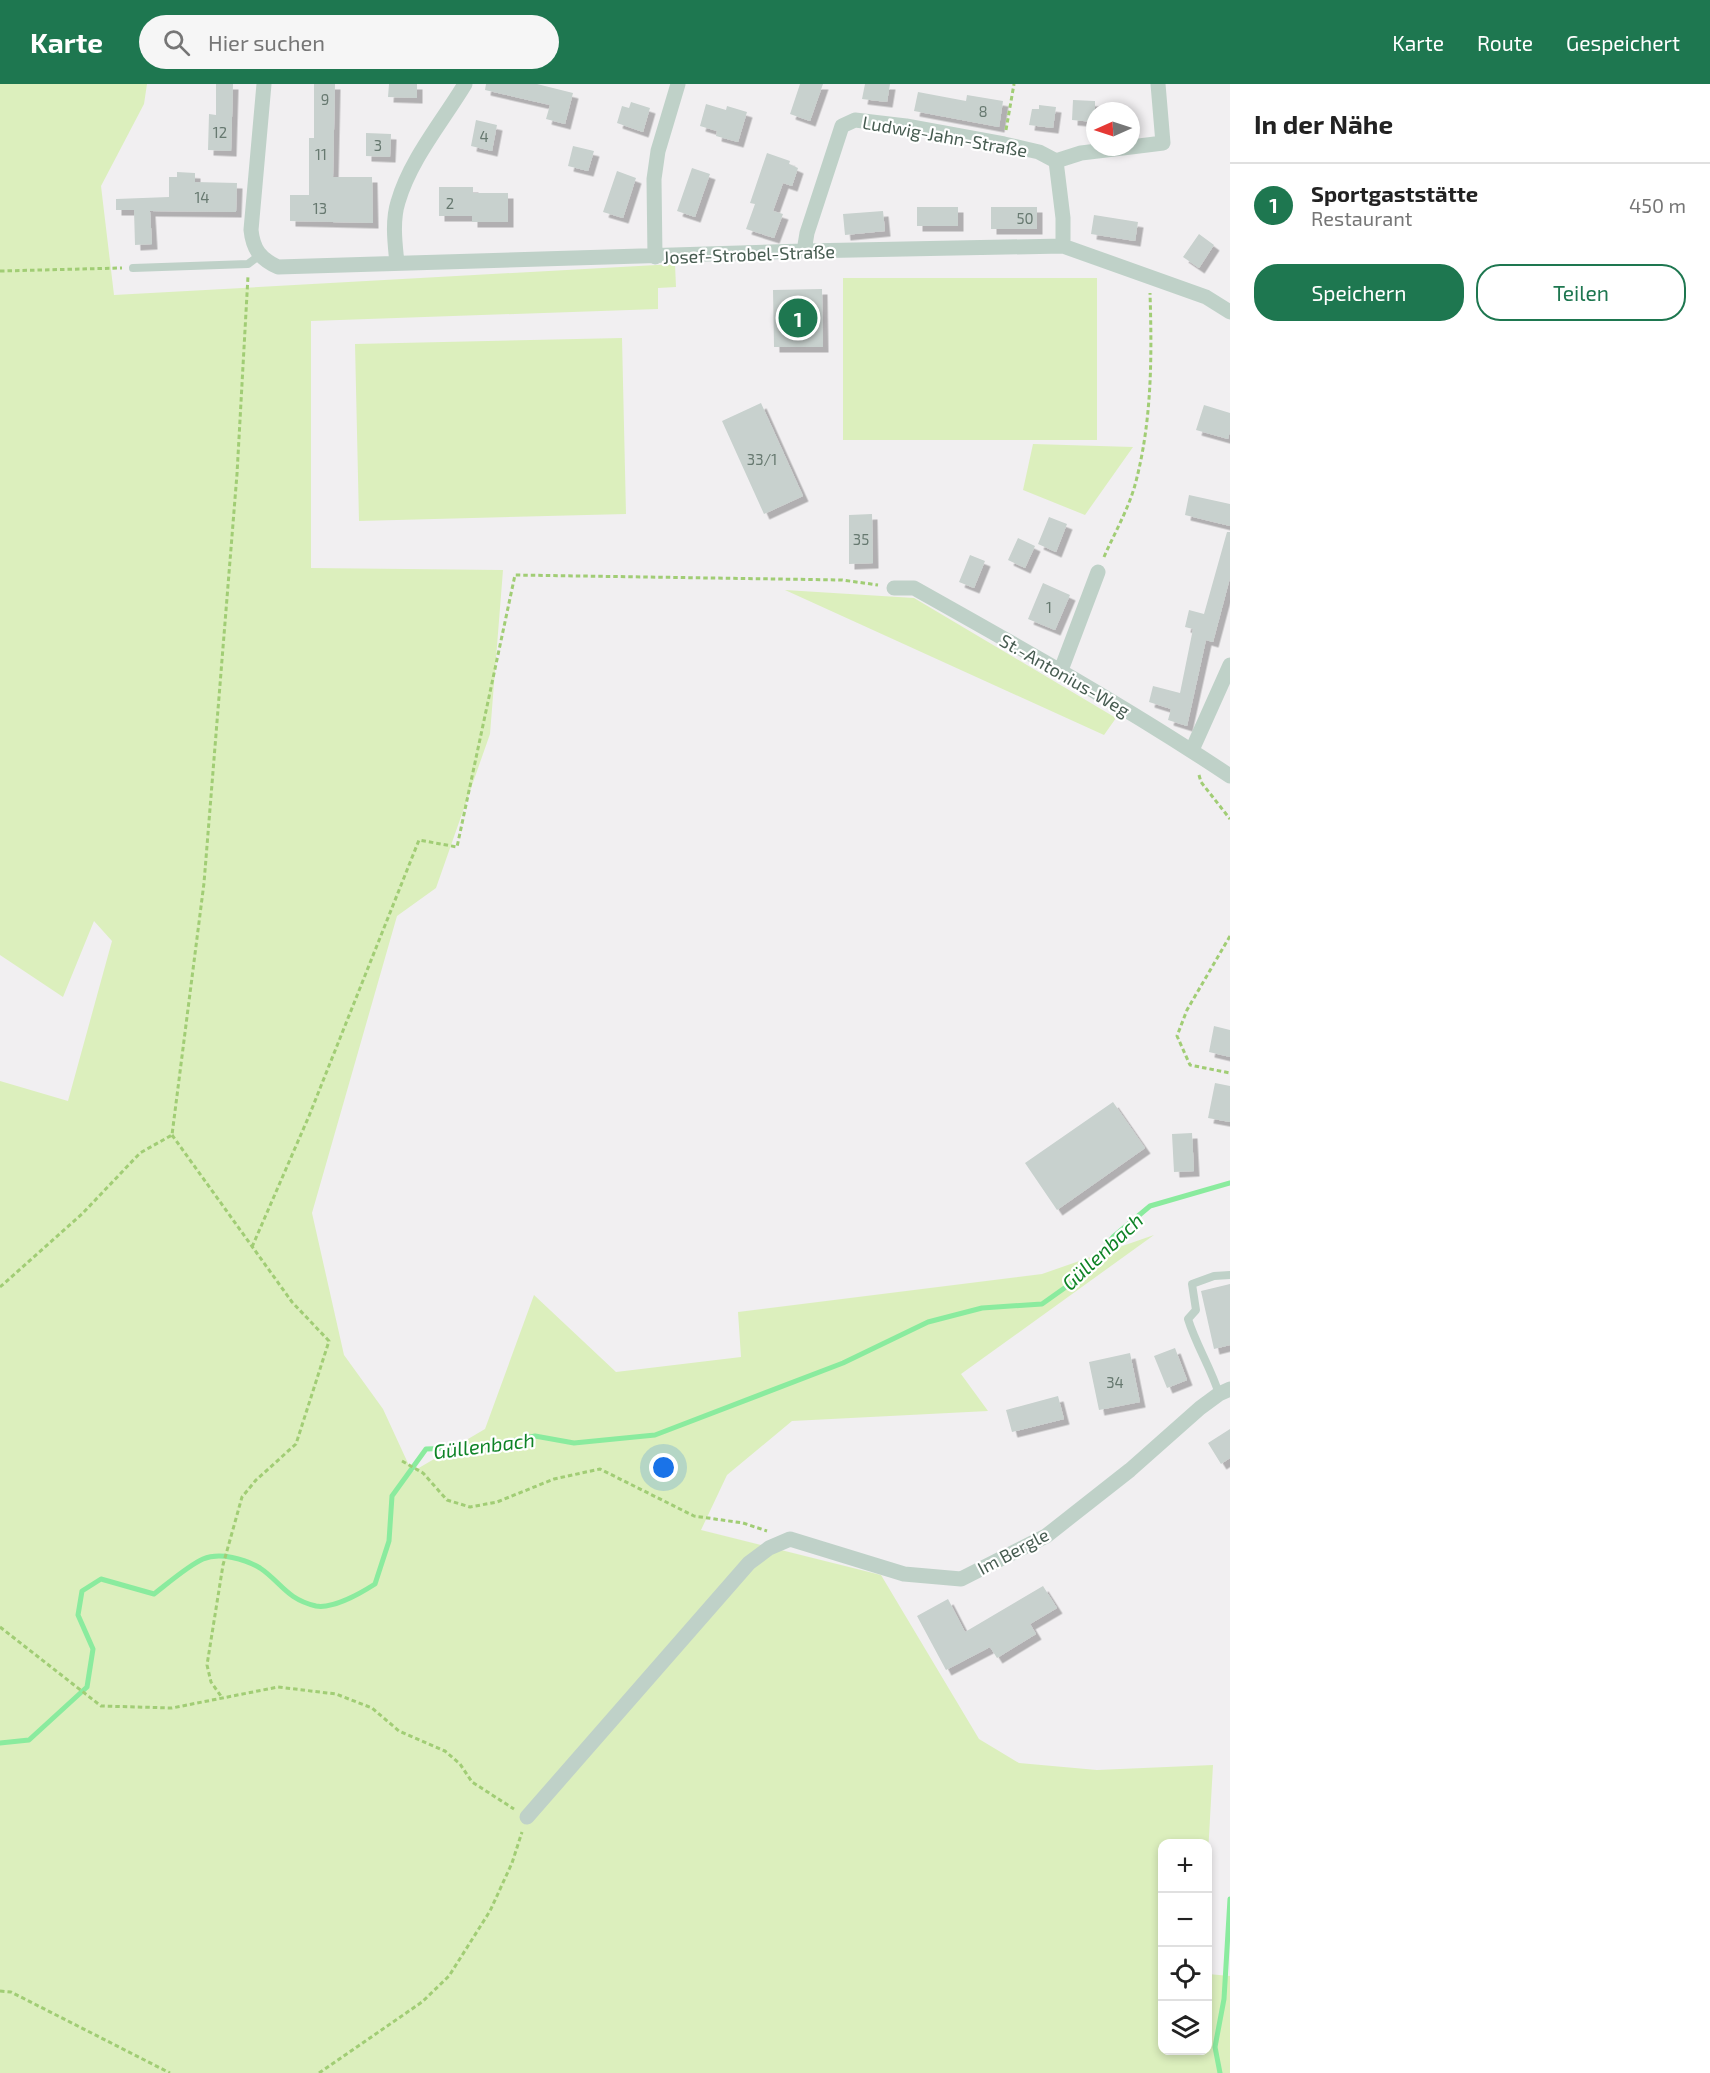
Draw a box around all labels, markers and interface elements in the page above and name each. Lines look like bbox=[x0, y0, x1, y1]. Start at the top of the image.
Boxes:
search box bbox=[139, 15, 559, 69]
text: Karte bbox=[30, 25, 103, 59]
icon: search bbox=[160, 26, 193, 59]
text: Hier suchen bbox=[208, 29, 325, 55]
text: Karte bbox=[1392, 30, 1444, 55]
text: Route bbox=[1477, 30, 1533, 55]
text: Gespeichert bbox=[1566, 30, 1680, 55]
house number: 9 bbox=[321, 90, 329, 108]
house number: 8 bbox=[978, 102, 988, 120]
north arrow bbox=[1086, 102, 1140, 156]
text: In der Nähe bbox=[1254, 108, 1393, 139]
street label: Ludwig-Jahn-Straße bbox=[861, 111, 1029, 161]
house number: 12 bbox=[213, 123, 227, 141]
house number: 4 bbox=[479, 127, 489, 145]
house number: 3 bbox=[374, 136, 382, 154]
house number: 11 bbox=[315, 145, 327, 163]
text: Sportgaststätte bbox=[1311, 180, 1478, 206]
house number: 14 bbox=[194, 188, 210, 206]
text: 1 bbox=[1269, 193, 1278, 217]
text: 450 m bbox=[1629, 193, 1686, 217]
house number: 2 bbox=[446, 194, 454, 212]
house number: 13 bbox=[313, 199, 327, 217]
text: Restaurant bbox=[1311, 206, 1412, 230]
house number: 50 bbox=[1016, 209, 1034, 227]
street label: Josef-Strobel-Straße bbox=[663, 240, 835, 268]
button: Speichern bbox=[1254, 264, 1464, 321]
button: Teilen bbox=[1476, 264, 1686, 321]
pin: 1 bbox=[778, 296, 818, 340]
house number: 33/1 bbox=[747, 450, 777, 468]
house number: 35 bbox=[853, 530, 869, 548]
house number: 1 bbox=[1046, 598, 1052, 616]
street label: St.-Antonius-Weg bbox=[996, 629, 1134, 721]
water label: Güllenbach bbox=[1057, 1207, 1147, 1295]
house number: 34 bbox=[1106, 1373, 1124, 1391]
water label: Güllenbach bbox=[432, 1427, 536, 1463]
your location bbox=[649, 1453, 678, 1482]
street label: Im Bergle bbox=[974, 1523, 1052, 1579]
map controls bbox=[1158, 1839, 1212, 2055]
button: + bbox=[1158, 1839, 1212, 1893]
button: − bbox=[1158, 1893, 1212, 1947]
button: locate bbox=[1158, 1947, 1212, 2001]
button: layers bbox=[1158, 2001, 1212, 2055]

